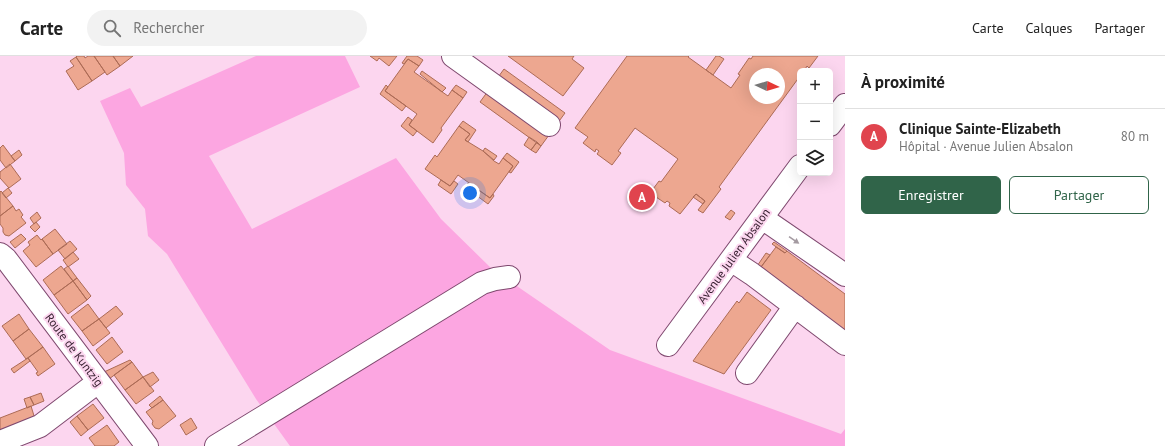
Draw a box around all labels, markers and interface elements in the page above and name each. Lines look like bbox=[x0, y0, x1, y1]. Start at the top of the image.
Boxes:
search box bbox=[87, 10, 367, 46]
text: Carte bbox=[20, 16, 63, 40]
icon: search bbox=[101, 17, 123, 39]
text: Rechercher bbox=[133, 18, 204, 37]
text: Carte bbox=[972, 19, 1004, 37]
text: Calques bbox=[1026, 19, 1072, 37]
text: Partager bbox=[1094, 19, 1145, 37]
north arrow bbox=[749, 68, 785, 104]
map controls bbox=[797, 68, 833, 176]
button: + bbox=[797, 68, 833, 104]
text: À proximité bbox=[861, 71, 945, 93]
button: − bbox=[797, 104, 833, 140]
text: Clinique Sainte-Elizabeth bbox=[899, 119, 1061, 138]
text: A bbox=[870, 128, 878, 145]
text: 80 m bbox=[1121, 128, 1149, 145]
text: Hôpital · Avenue Julien Absalon bbox=[899, 138, 1073, 155]
button: layers bbox=[797, 140, 833, 176]
button: Enregistrer bbox=[861, 176, 1001, 214]
button: Partager bbox=[1009, 176, 1149, 214]
pin: A bbox=[629, 182, 655, 212]
your location bbox=[460, 183, 480, 203]
street label: Avenue Julien Absalon bbox=[694, 205, 773, 306]
one-way arrow bbox=[789, 236, 799, 244]
street label: Route de Kuntzig bbox=[42, 310, 107, 389]

